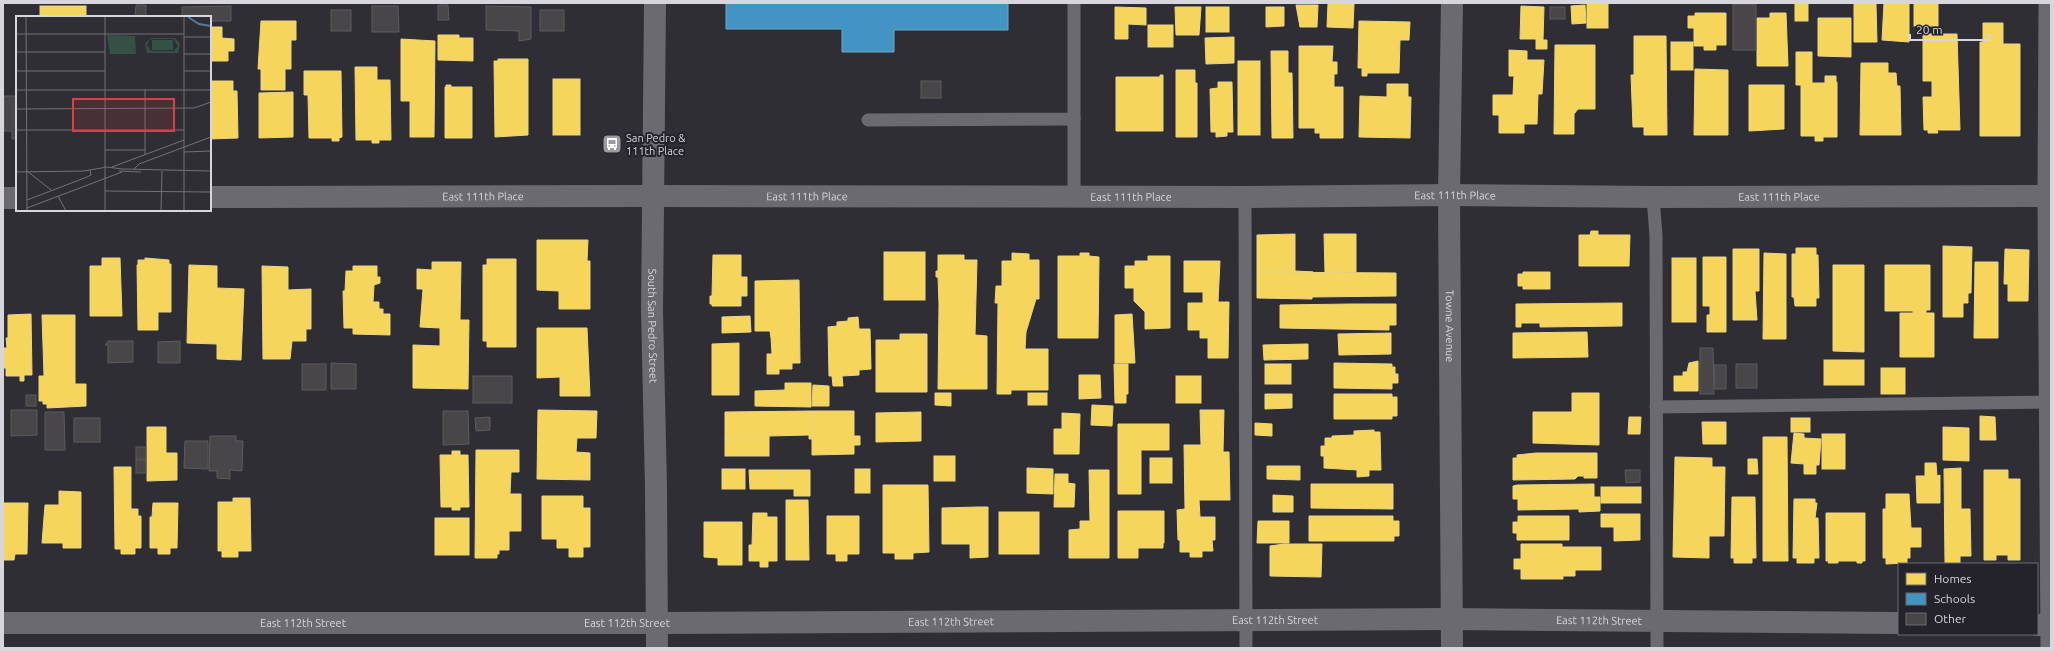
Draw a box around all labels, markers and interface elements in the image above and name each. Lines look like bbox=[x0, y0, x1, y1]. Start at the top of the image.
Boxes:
inset map bbox=[16, 16, 211, 211]
scale bar bbox=[1910, 16, 1989, 42]
text: 20 m bbox=[1916, 23, 1943, 36]
place label: San Pedro & 111th Place bbox=[626, 132, 686, 157]
bus stop icon: San Pedro & 111th Place bbox=[601, 133, 623, 155]
street label: East 111th Place bbox=[1414, 189, 1496, 201]
street label: East 111th Place bbox=[442, 190, 524, 202]
street label: East 111th Place bbox=[766, 190, 848, 202]
street label: East 111th Place bbox=[1090, 191, 1172, 203]
street label: East 111th Place bbox=[1738, 191, 1820, 203]
street label: South San Pedro Street bbox=[646, 269, 660, 384]
street label: Towne Avenue bbox=[1444, 290, 1456, 362]
legend bbox=[1898, 563, 2038, 635]
text: Homes bbox=[1934, 572, 1972, 585]
text: Schools bbox=[1934, 592, 1975, 605]
text: Other bbox=[1934, 612, 1967, 625]
street label: East 112th Street bbox=[1232, 614, 1319, 626]
street label: East 112th Street bbox=[1556, 614, 1643, 627]
street label: East 112th Street bbox=[908, 615, 995, 628]
street label: East 112th Street bbox=[260, 617, 347, 629]
street label: East 112th Street bbox=[584, 617, 671, 629]

